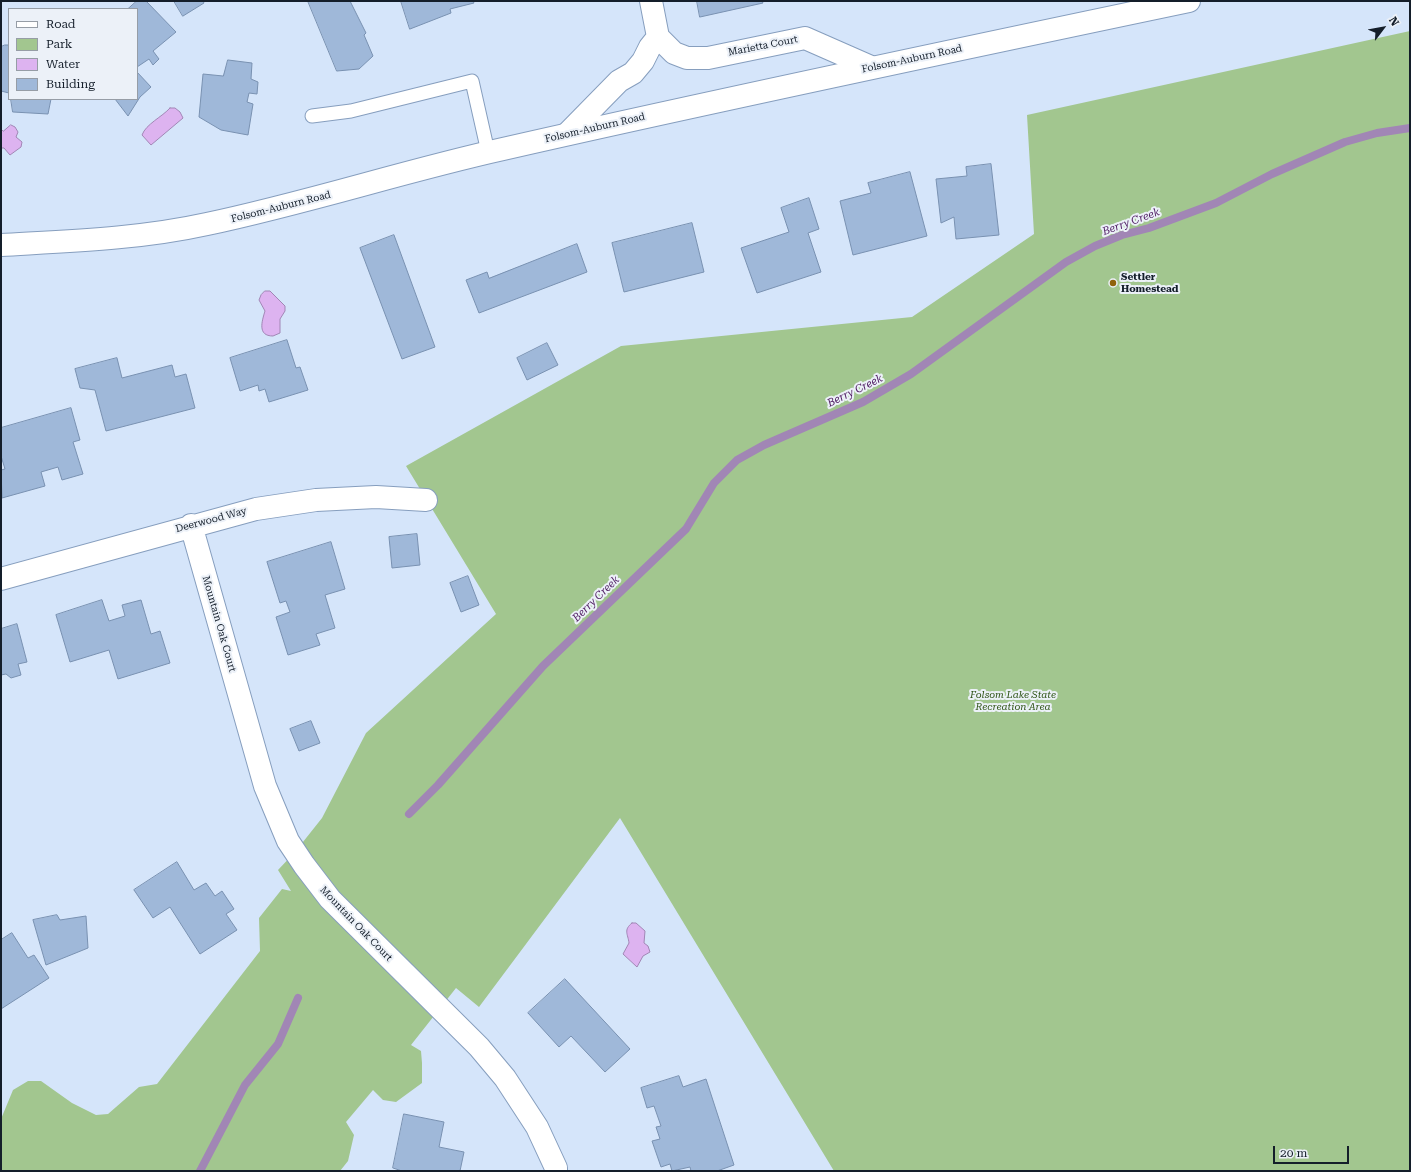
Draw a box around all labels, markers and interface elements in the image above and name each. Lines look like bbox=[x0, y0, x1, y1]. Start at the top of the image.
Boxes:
legend bbox=[8, 8, 138, 100]
north arrow bbox=[1363, 8, 1403, 48]
text: N bbox=[1386, 14, 1401, 28]
text: Road bbox=[46, 17, 75, 31]
street label: Marietta Court bbox=[727, 33, 799, 59]
text: Park bbox=[46, 37, 72, 51]
street label: Folsom-Auburn Road bbox=[861, 43, 963, 75]
text: Water bbox=[46, 57, 80, 71]
text: Building bbox=[46, 77, 95, 91]
street label: Folsom-Auburn Road bbox=[544, 111, 646, 145]
street label: Folsom-Auburn Road bbox=[230, 189, 332, 225]
water label: Berry Creek bbox=[1101, 206, 1161, 238]
place label: Settler Homestead bbox=[1121, 271, 1179, 294]
marker: Settler Homestead bbox=[1108, 278, 1118, 288]
water label: Berry Creek bbox=[825, 372, 885, 410]
street label: Deerwood Way bbox=[174, 505, 248, 535]
water label: Berry Creek bbox=[570, 573, 622, 625]
street label: Mountain Oak Court bbox=[200, 575, 238, 673]
park label: Folsom Lake State Recreation Area bbox=[970, 689, 1056, 712]
street label: Mountain Oak Court bbox=[317, 884, 395, 964]
scale bar bbox=[1275, 1138, 1351, 1164]
text: 20 m bbox=[1280, 1146, 1307, 1160]

